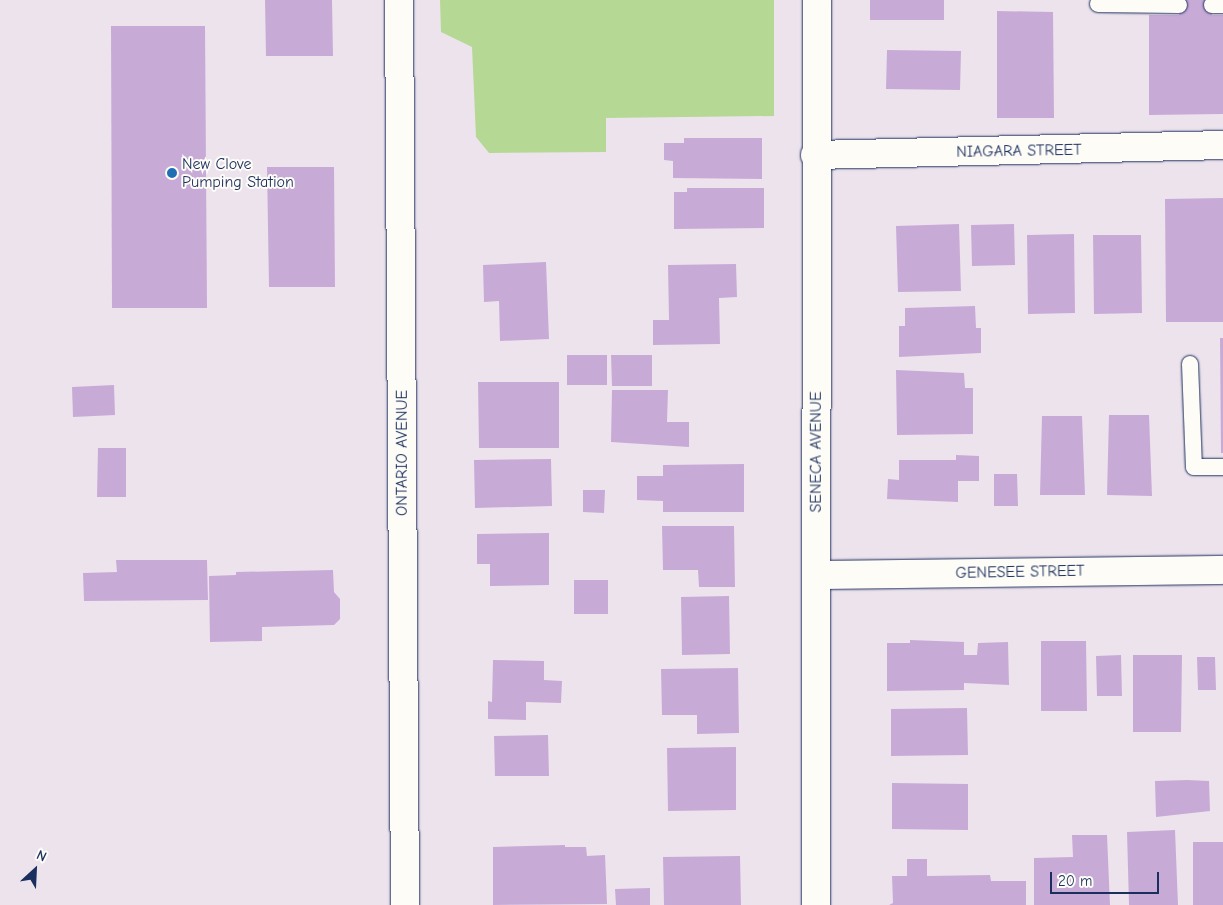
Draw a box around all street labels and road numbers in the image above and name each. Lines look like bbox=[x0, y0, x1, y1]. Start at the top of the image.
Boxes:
street label: NIAGARA STREET bbox=[956, 140, 1082, 162]
street label: ONTARIO AVENUE bbox=[392, 390, 412, 516]
street label: SENECA AVENUE bbox=[806, 391, 826, 513]
street label: GENESEE STREET bbox=[955, 561, 1085, 583]

